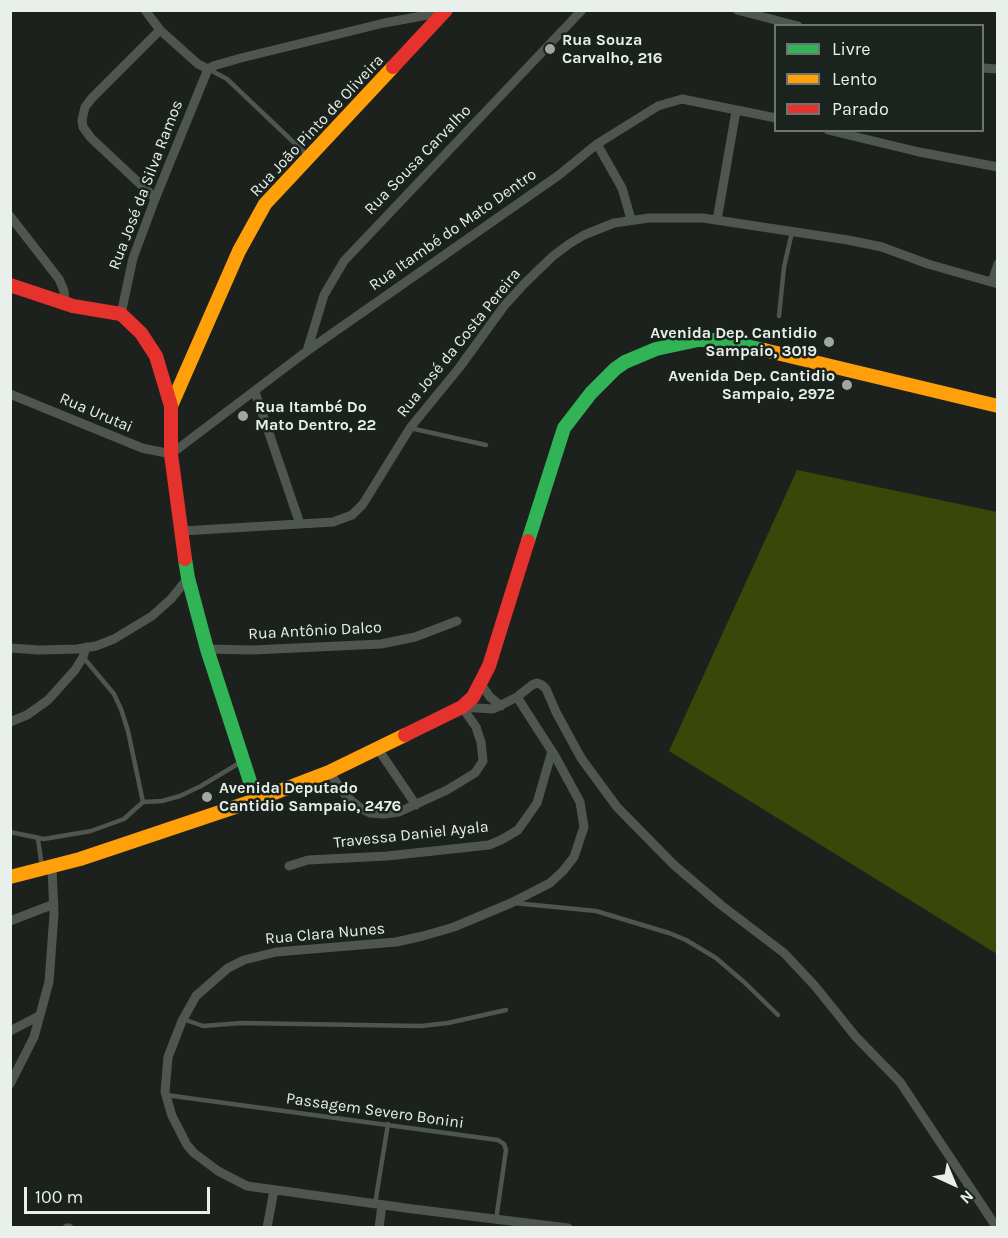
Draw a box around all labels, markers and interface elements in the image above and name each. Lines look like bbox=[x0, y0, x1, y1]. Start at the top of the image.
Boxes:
legend bbox=[774, 24, 984, 132]
place label: Rua Souza Carvalho, 216 bbox=[562, 30, 663, 68]
text: Livre bbox=[832, 38, 871, 60]
marker: Rua Souza Carvalho, 216 bbox=[543, 42, 557, 56]
street label: Rua João Pinto de Oliveira bbox=[246, 51, 388, 201]
text: Lento bbox=[832, 68, 877, 90]
street label: Rua José da Silva Ramos bbox=[105, 97, 187, 273]
text: Parado bbox=[832, 98, 889, 120]
street label: Rua Sousa Carvalho bbox=[361, 101, 475, 219]
street label: Rua Itambé do Mato Dentro bbox=[366, 165, 540, 295]
street label: Rua José da Costa Pereira bbox=[393, 265, 525, 421]
place label: Avenida Dep. Cantidio Sampaio, 3019 bbox=[650, 323, 817, 361]
marker: Avenida Dep. Cantidio Sampaio, 3019 bbox=[822, 335, 836, 349]
place label: Avenida Dep. Cantidio Sampaio, 2972 bbox=[668, 366, 835, 404]
marker: Avenida Dep. Cantidio Sampaio, 2972 bbox=[840, 378, 854, 392]
street label: Rua Urutai bbox=[57, 389, 135, 437]
place label: Rua Itambé Do Mato Dentro, 22 bbox=[255, 397, 376, 435]
marker: Rua Itambé Do Mato Dentro, 22 bbox=[236, 409, 250, 423]
street label: Rua Antônio Dalco bbox=[248, 618, 382, 644]
place label: Avenida Deputado Cantidio Sampaio, 2476 bbox=[219, 778, 401, 816]
marker: Avenida Deputado Cantidio Sampaio, 2476 bbox=[200, 790, 214, 804]
street label: Travessa Daniel Ayala bbox=[333, 817, 489, 853]
street label: Rua Clara Nunes bbox=[264, 919, 386, 949]
street label: Passagem Severo Bonini bbox=[285, 1089, 465, 1133]
north arrow bbox=[924, 1154, 984, 1214]
scale bar bbox=[27, 1175, 213, 1213]
text: 100 m bbox=[35, 1186, 83, 1208]
text: N bbox=[956, 1186, 978, 1208]

